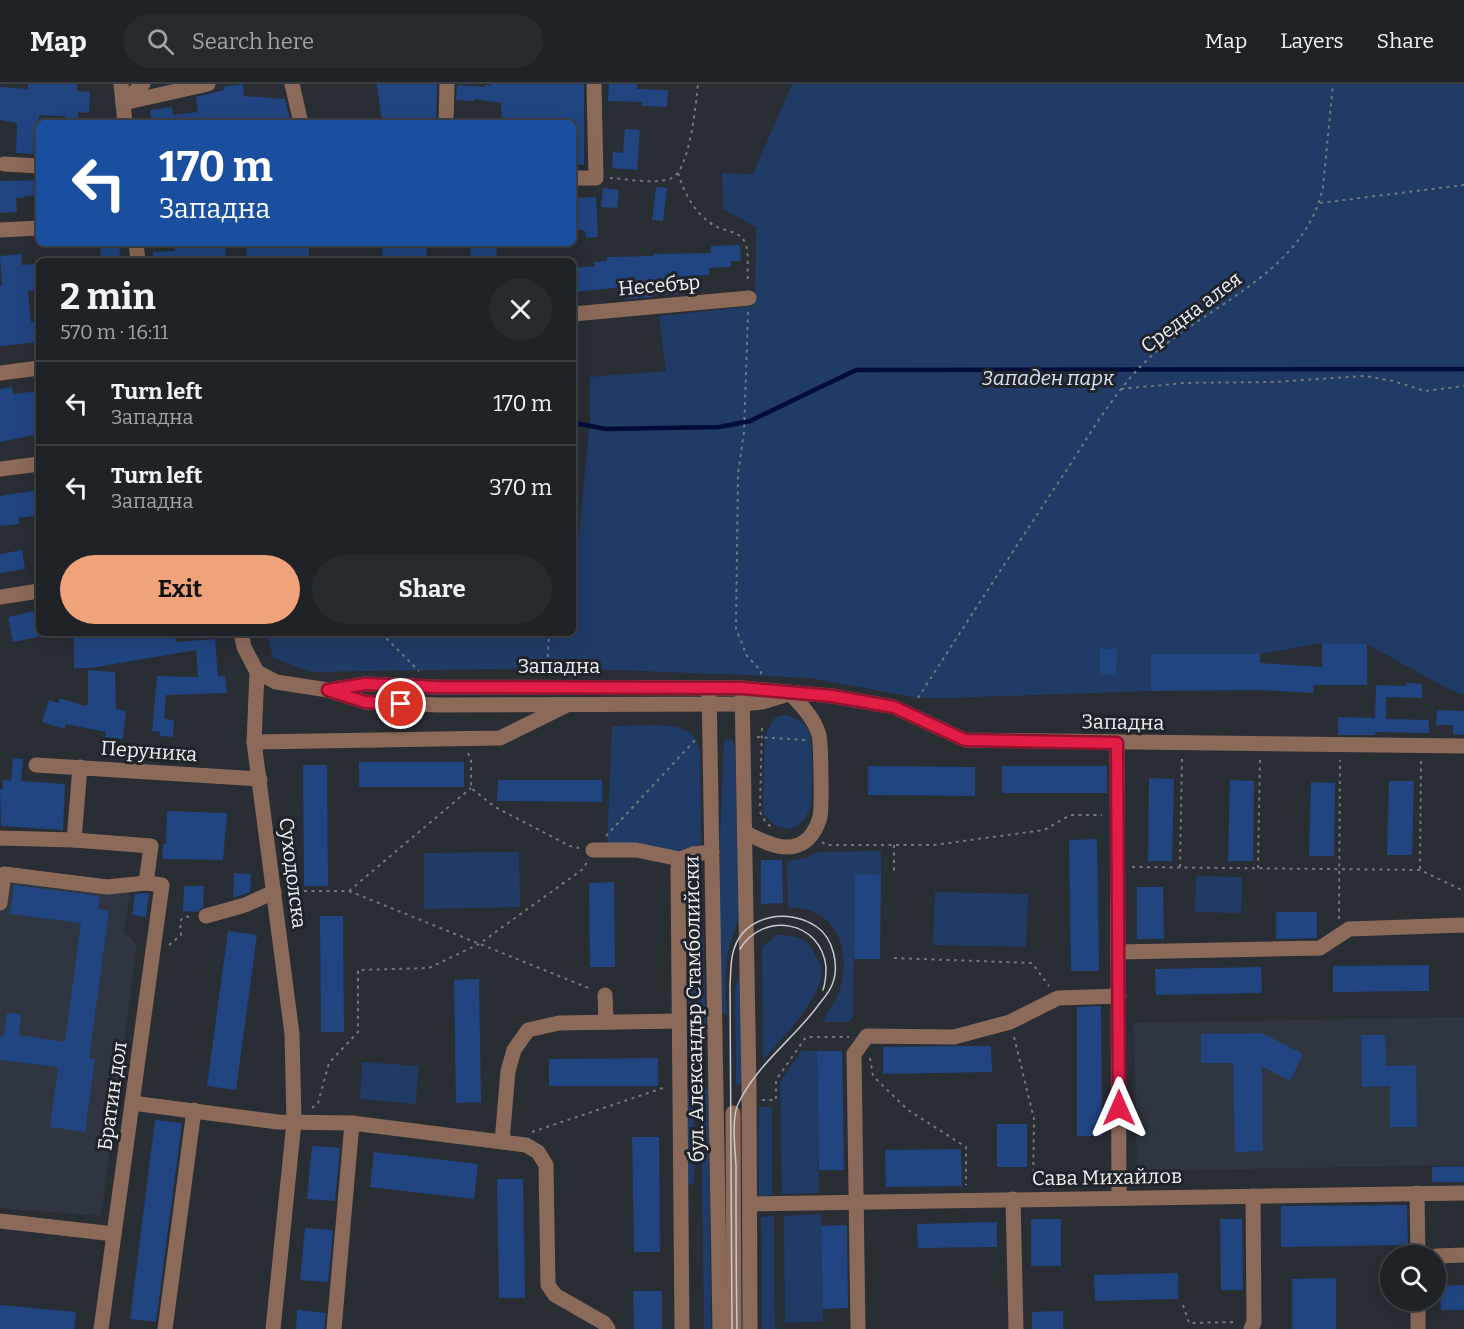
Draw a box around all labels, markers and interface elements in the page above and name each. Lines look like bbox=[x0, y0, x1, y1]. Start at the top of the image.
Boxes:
search box bbox=[123, 14, 543, 68]
text: Map bbox=[30, 25, 87, 58]
icon: search bbox=[144, 25, 177, 58]
text: Search here bbox=[192, 28, 314, 55]
text: Map bbox=[1205, 28, 1247, 54]
text: Layers bbox=[1280, 28, 1344, 54]
text: Share bbox=[1377, 28, 1434, 54]
text: 170 m bbox=[159, 142, 273, 192]
icon: left bbox=[60, 144, 138, 222]
text: Западна bbox=[159, 193, 270, 225]
street label: Средна алея bbox=[1136, 266, 1246, 358]
street label: Несебър bbox=[617, 269, 701, 301]
text: 2 min bbox=[60, 275, 156, 319]
button: close bbox=[489, 278, 552, 341]
text: 570 m · 16:11 bbox=[60, 320, 168, 344]
park label: Западен парк bbox=[982, 366, 1115, 390]
text: Turn left bbox=[111, 378, 203, 405]
icon: left bbox=[60, 387, 93, 420]
text: 170 m bbox=[493, 390, 552, 417]
text: Западна bbox=[111, 405, 194, 429]
text: Turn left bbox=[111, 462, 203, 489]
icon: left bbox=[60, 471, 93, 504]
text: 370 m bbox=[489, 474, 552, 501]
text: Западна bbox=[111, 489, 194, 513]
button: Exit bbox=[60, 555, 300, 624]
button: Share bbox=[312, 555, 552, 624]
street label: Западна bbox=[518, 654, 600, 678]
pin bbox=[375, 678, 426, 729]
icon: arrive bbox=[384, 687, 417, 720]
street label: Западна bbox=[1082, 709, 1165, 735]
street label: Перуника bbox=[100, 736, 198, 766]
street label: Суходолска bbox=[274, 816, 312, 930]
street label: бул. Александър Стамболийски bbox=[679, 856, 709, 1162]
street label: Братин дол bbox=[92, 1040, 132, 1152]
position arrow bbox=[1087, 1076, 1151, 1140]
street label: Сава Михайлов bbox=[1032, 1164, 1182, 1190]
map controls bbox=[1380, 1245, 1446, 1311]
button: search bbox=[1380, 1245, 1446, 1311]

